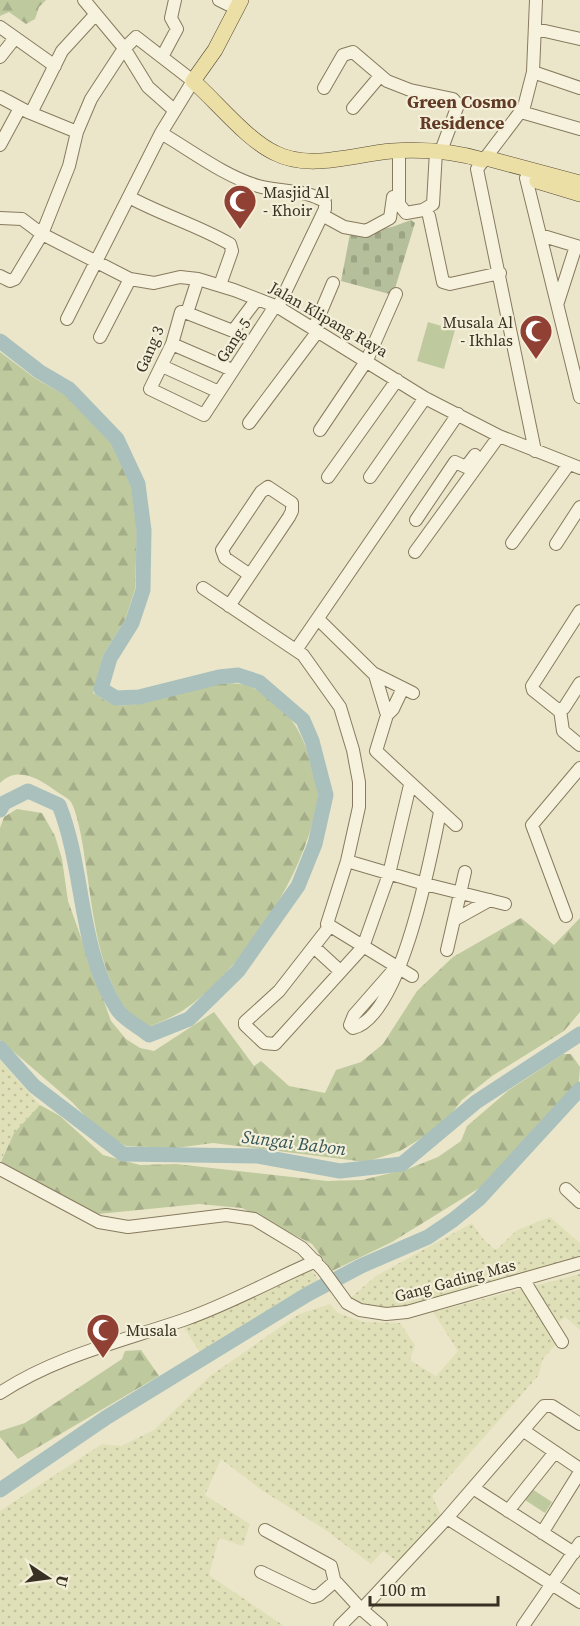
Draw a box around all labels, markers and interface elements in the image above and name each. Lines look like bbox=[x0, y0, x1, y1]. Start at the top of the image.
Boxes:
district label: Green Cosmo Residence bbox=[407, 89, 517, 135]
place label: Masjid Al - Khoir bbox=[263, 181, 330, 221]
mosque icon: Masjid Al - Khoir bbox=[222, 183, 258, 230]
street label: Jalan Klipang Raya bbox=[265, 276, 393, 362]
place label: Musala Al - Ikhlas bbox=[443, 311, 513, 351]
mosque icon: Musala Al - Ikhlas bbox=[518, 313, 554, 360]
street label: Gang 5 bbox=[211, 314, 255, 366]
street label: Gang 3 bbox=[129, 322, 169, 376]
water label: Sungai Babon bbox=[240, 1124, 348, 1161]
street label: Gang Gading Mas bbox=[392, 1253, 518, 1307]
mosque icon: Musala bbox=[85, 1312, 121, 1359]
place label: Musala bbox=[126, 1319, 178, 1341]
north arrow bbox=[18, 1548, 78, 1608]
scale bar bbox=[370, 1569, 498, 1607]
text: U bbox=[51, 1573, 75, 1590]
text: 100 m bbox=[379, 1577, 426, 1602]

